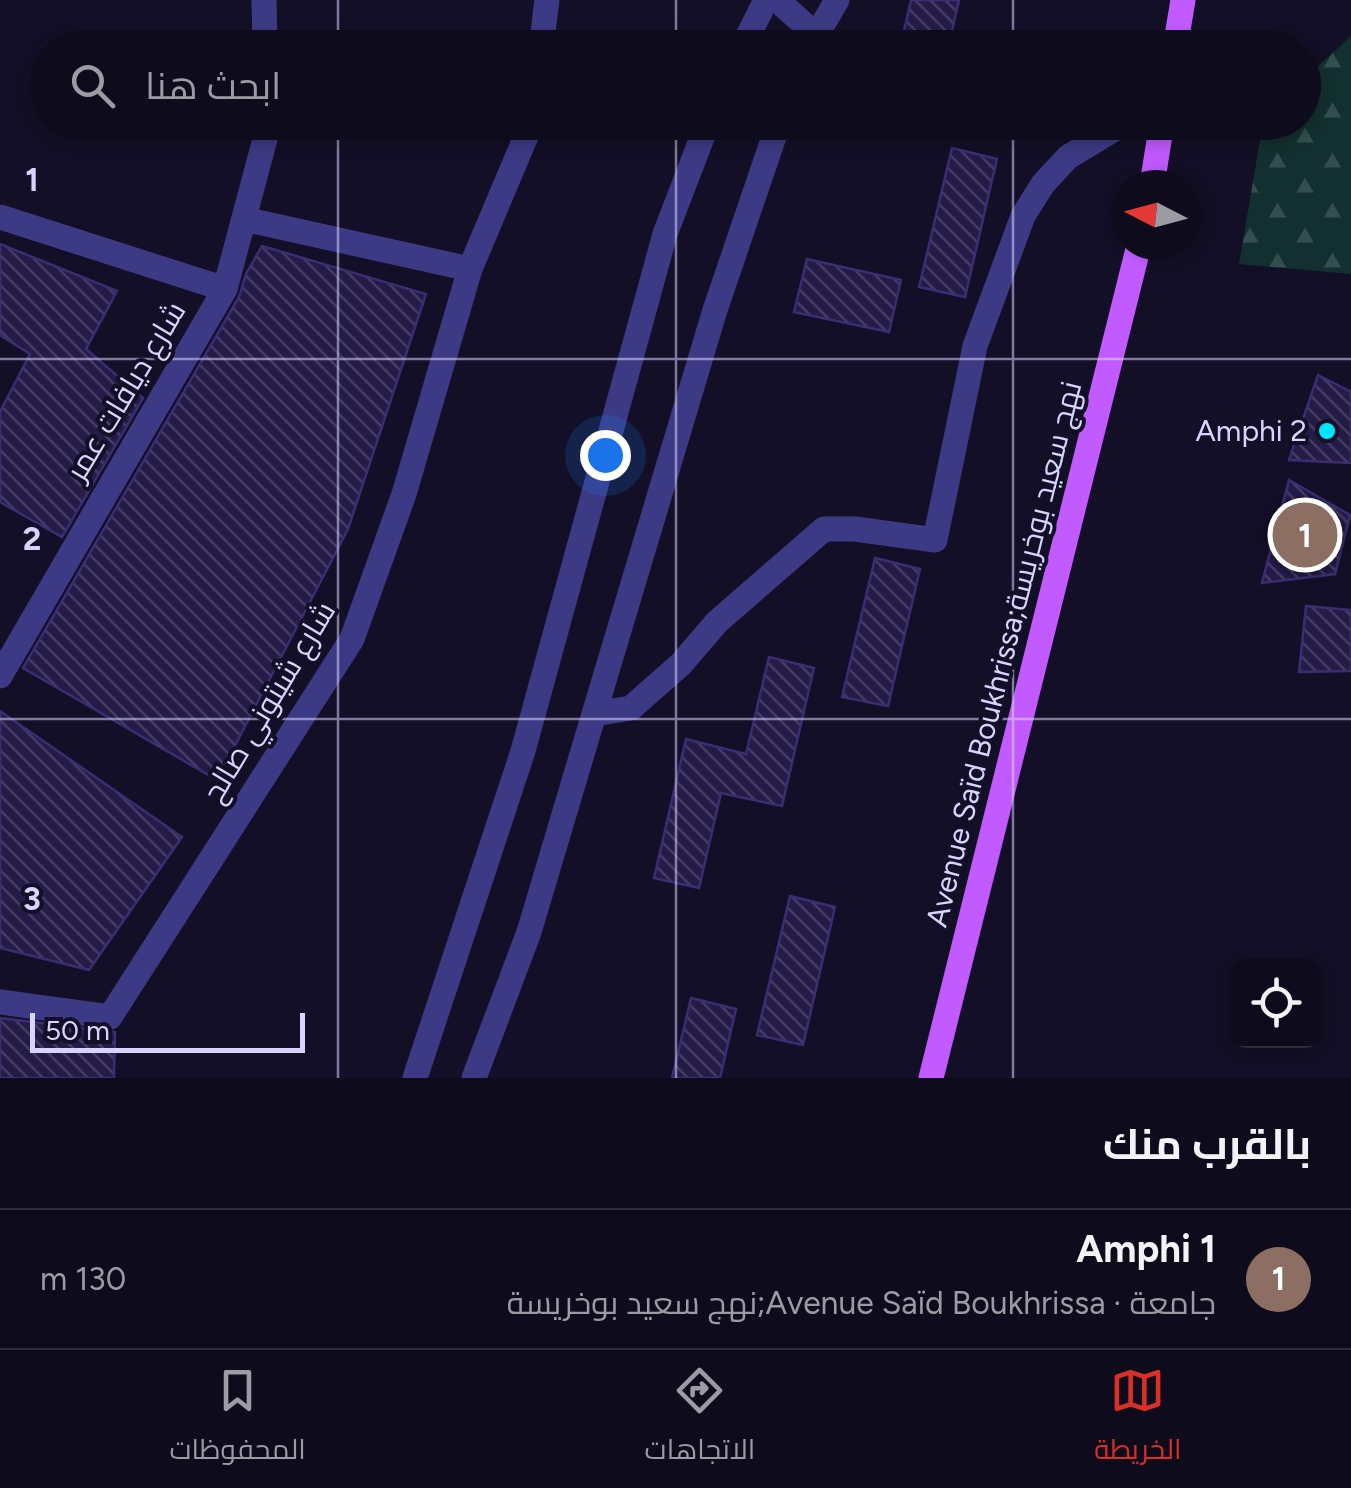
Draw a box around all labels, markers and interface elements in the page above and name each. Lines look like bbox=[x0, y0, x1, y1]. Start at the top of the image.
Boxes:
search box bbox=[30, 30, 1321, 140]
icon: search bbox=[65, 58, 120, 113]
text: ابحث هنا bbox=[145, 63, 281, 109]
text: 1 bbox=[25, 161, 39, 199]
north arrow bbox=[1111, 170, 1201, 260]
street label: شارع ديافات عمر bbox=[57, 295, 195, 490]
street label: Avenue Saïd Boukhrissa;نهج سعيد بوخريسة bbox=[918, 377, 1091, 931]
place label: Amphi 2 bbox=[1196, 412, 1307, 449]
marker: Amphi 2 bbox=[1316, 420, 1338, 442]
your location bbox=[580, 430, 631, 481]
pin: 1 bbox=[1272, 498, 1338, 572]
text: 2 bbox=[23, 520, 41, 558]
street label: شارع شيتوني صالح bbox=[194, 595, 347, 811]
text: 3 bbox=[23, 880, 41, 918]
map controls bbox=[1231, 958, 1321, 1048]
button: locate bbox=[1231, 958, 1321, 1048]
scale bar bbox=[30, 1008, 305, 1052]
text: 50 m bbox=[45, 1013, 110, 1047]
text: بالقرب منك bbox=[1103, 1119, 1311, 1170]
text: Amphi 1 bbox=[1076, 1226, 1216, 1272]
text: 130 m bbox=[40, 1260, 126, 1298]
text: 1 bbox=[1272, 1260, 1285, 1298]
text: جامعة · Avenue Saïd Boukhrissa;نهج سعيد بوخريسة bbox=[507, 1284, 1216, 1322]
tab: المحفوظات bbox=[169, 1363, 306, 1475]
tab: الاتجاهات bbox=[645, 1363, 755, 1475]
tab: الخريطة bbox=[1094, 1363, 1182, 1475]

